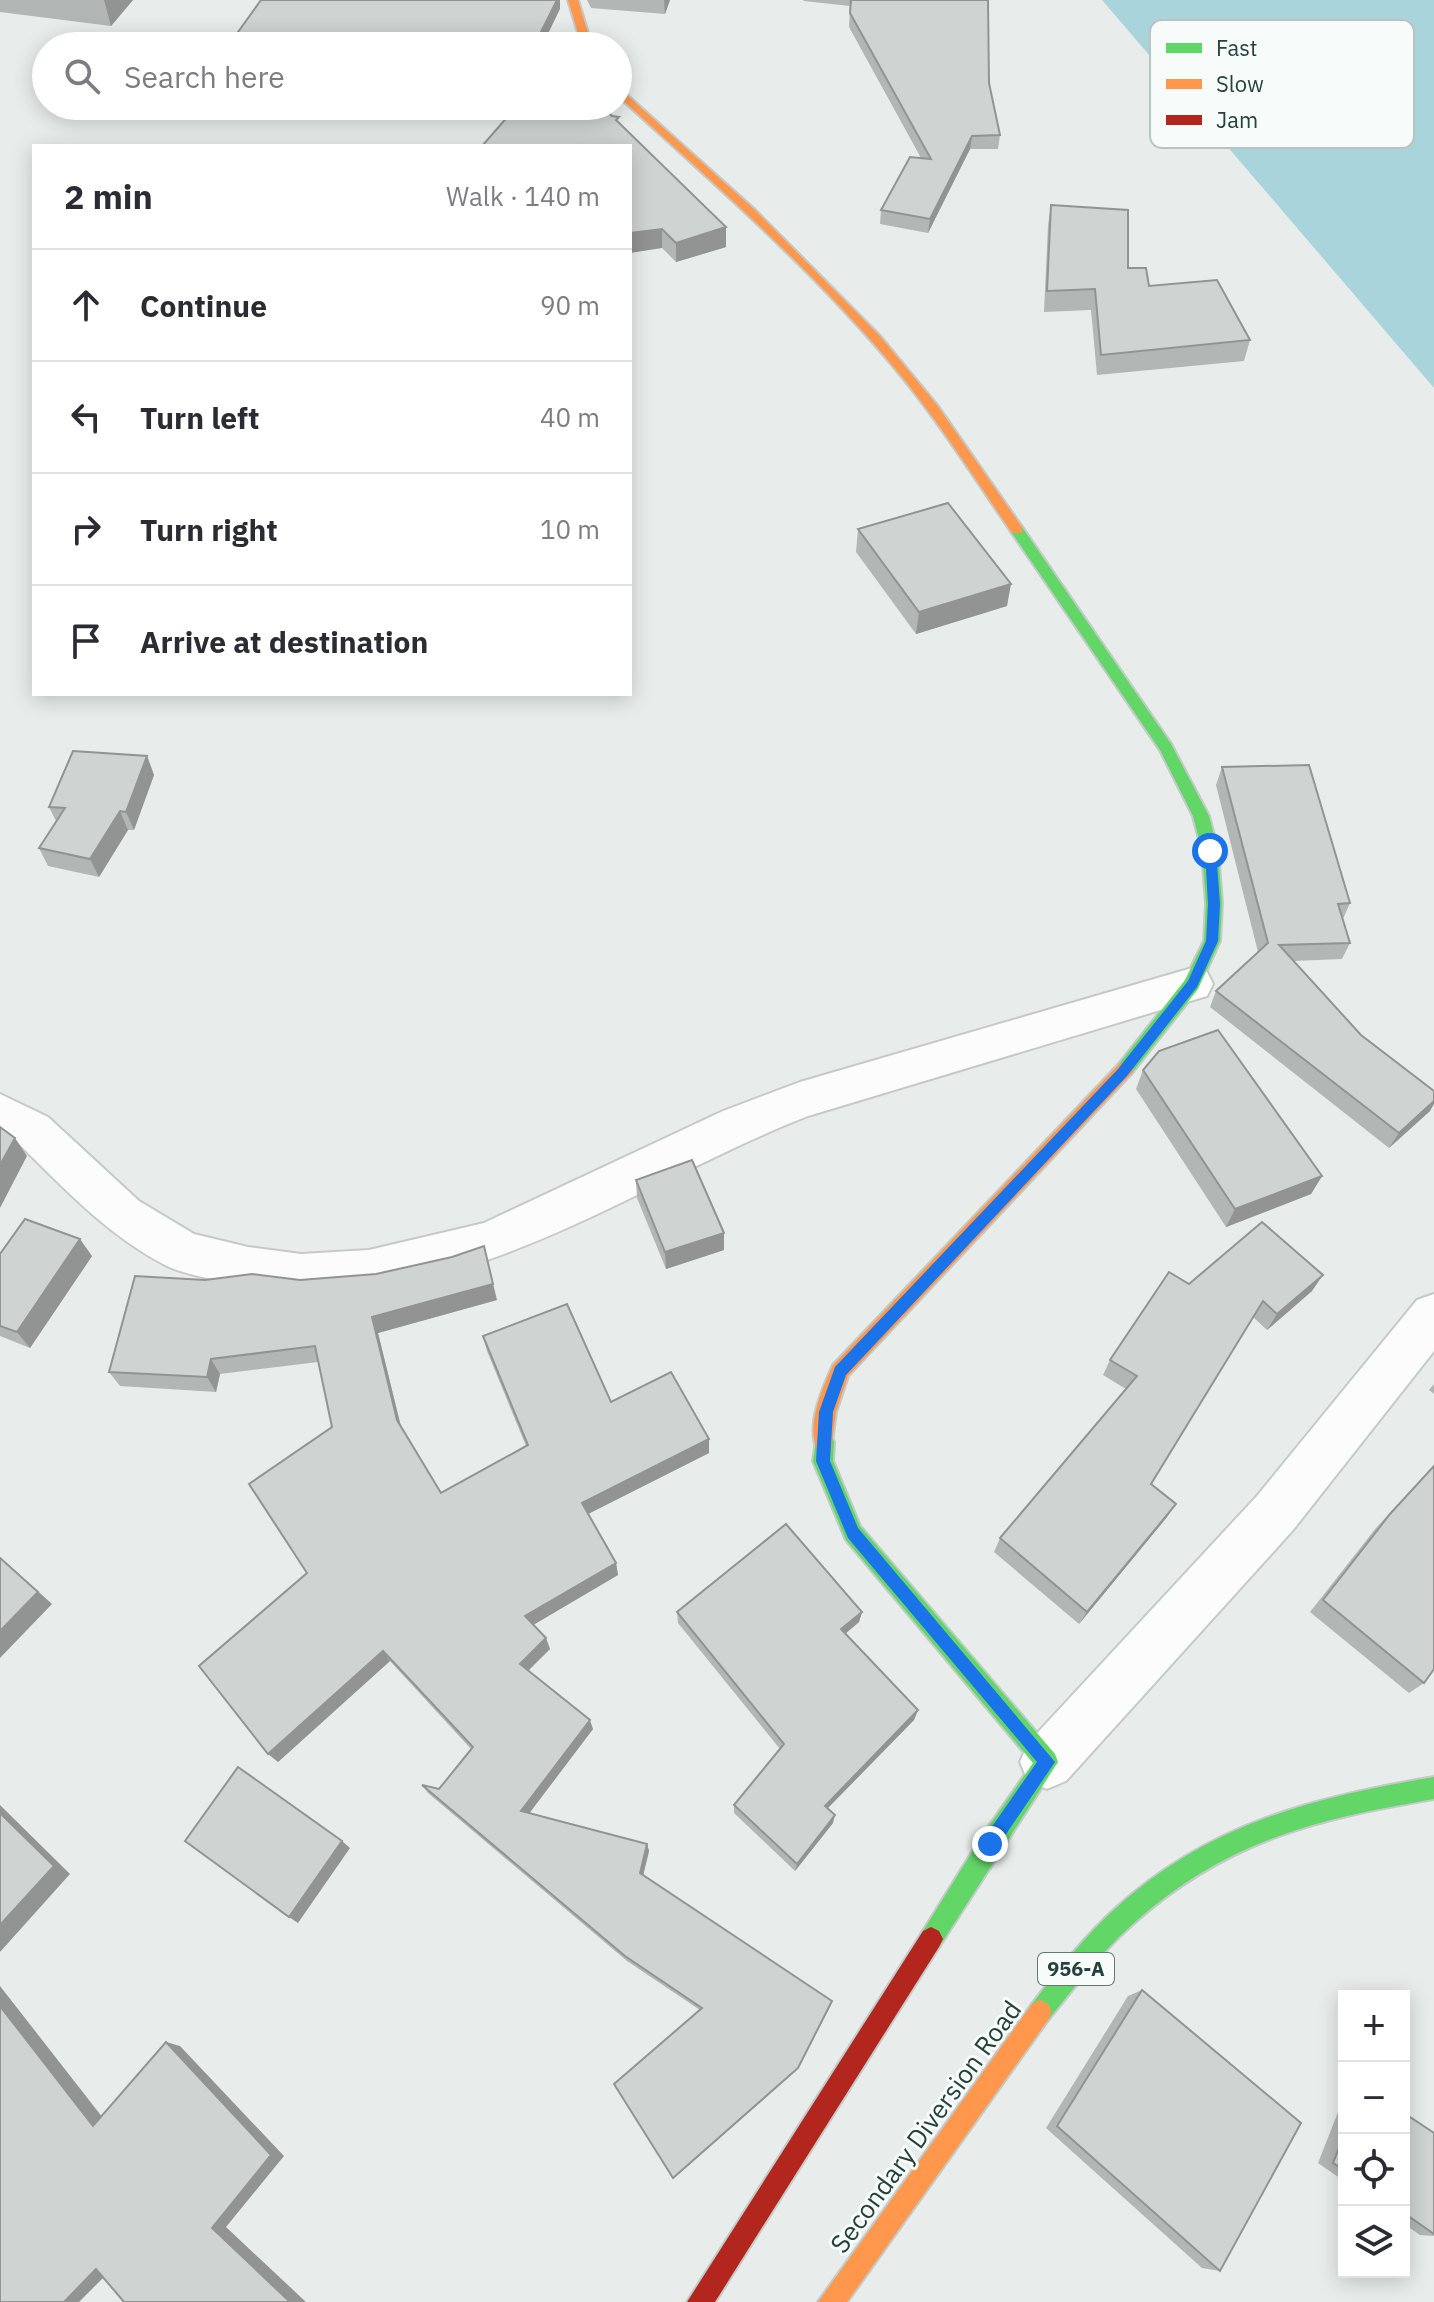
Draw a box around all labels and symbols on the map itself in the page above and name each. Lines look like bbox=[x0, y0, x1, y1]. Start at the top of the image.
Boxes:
legend bbox=[1150, 20, 1414, 148]
text: Fast bbox=[1216, 33, 1257, 62]
text: Slow bbox=[1216, 69, 1264, 98]
text: Jam bbox=[1216, 105, 1258, 134]
route start bbox=[1192, 833, 1228, 869]
route end bbox=[972, 1826, 1008, 1862]
road number: 956-A bbox=[1038, 1953, 1114, 1985]
street label: Secondary Diversion Road bbox=[822, 1993, 1028, 2259]

